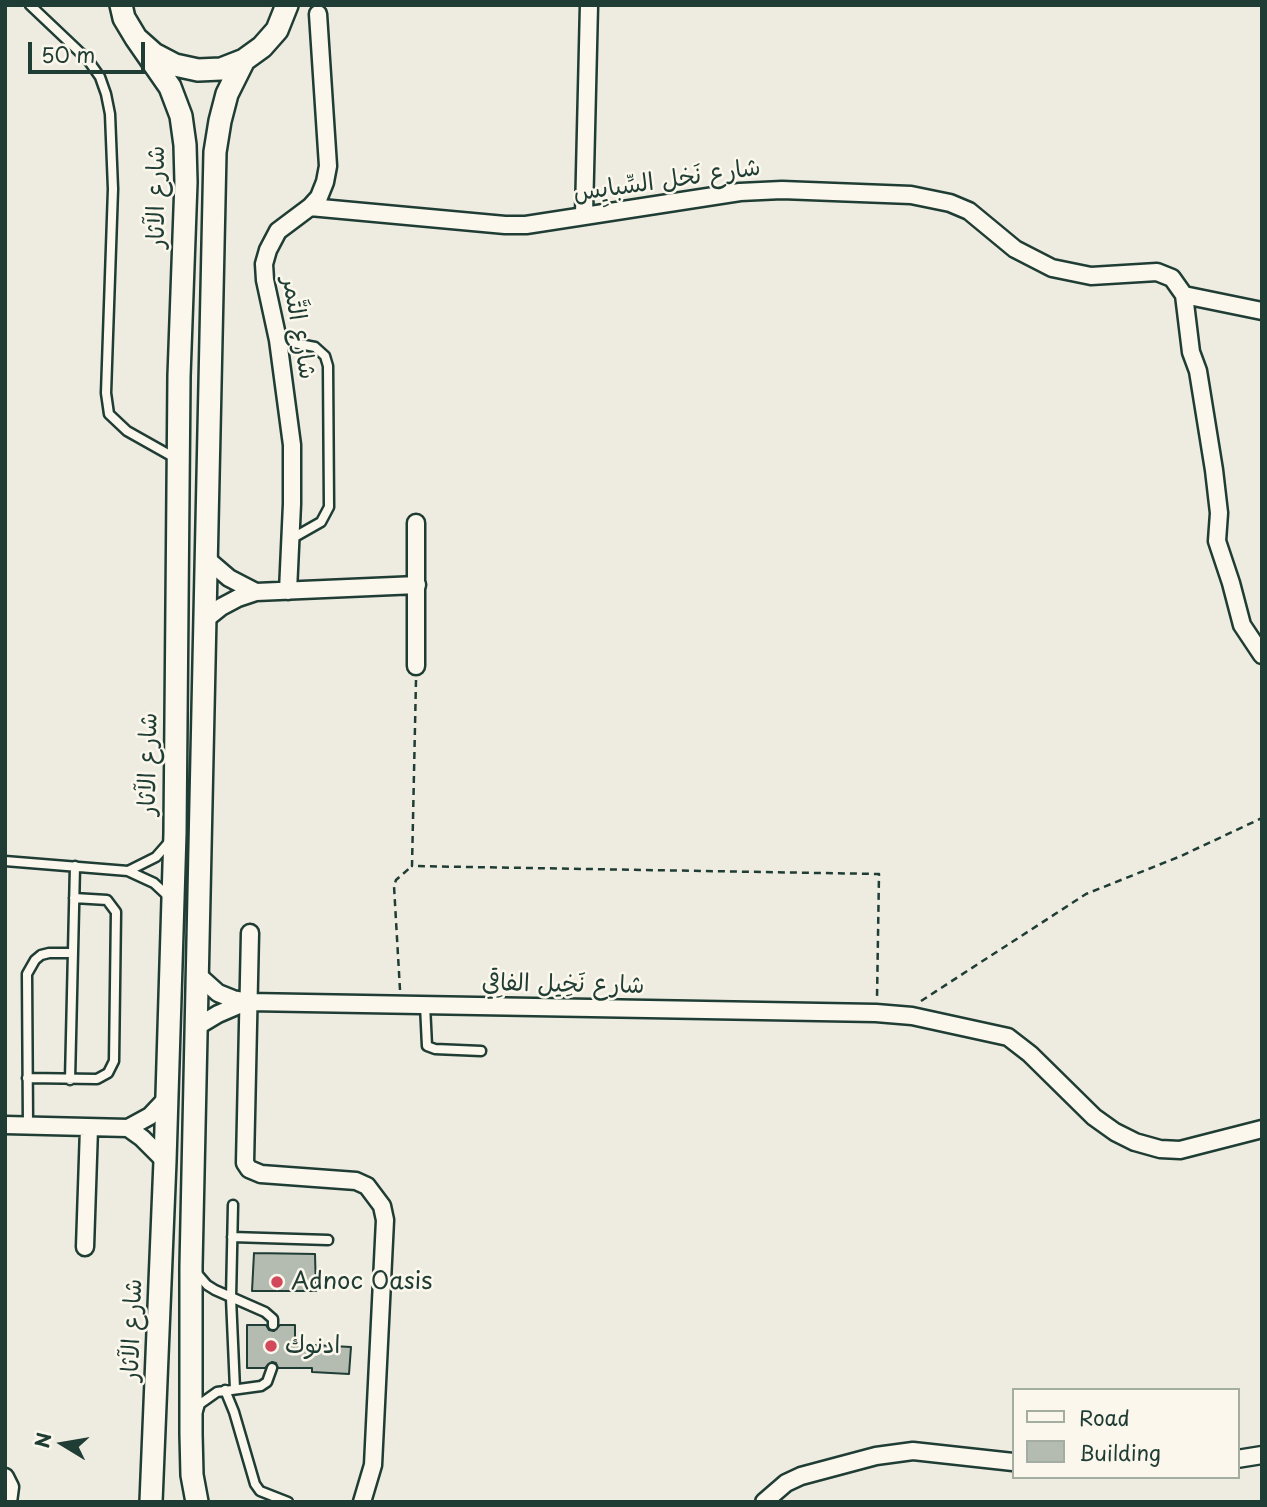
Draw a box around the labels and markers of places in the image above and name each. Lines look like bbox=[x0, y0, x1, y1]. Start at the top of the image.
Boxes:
place label: Adnoc Oasis bbox=[291, 1268, 432, 1296]
marker: Adnoc Oasis bbox=[269, 1274, 285, 1290]
place label: ادنوك bbox=[285, 1332, 340, 1360]
marker: ادنوك bbox=[263, 1338, 279, 1354]

